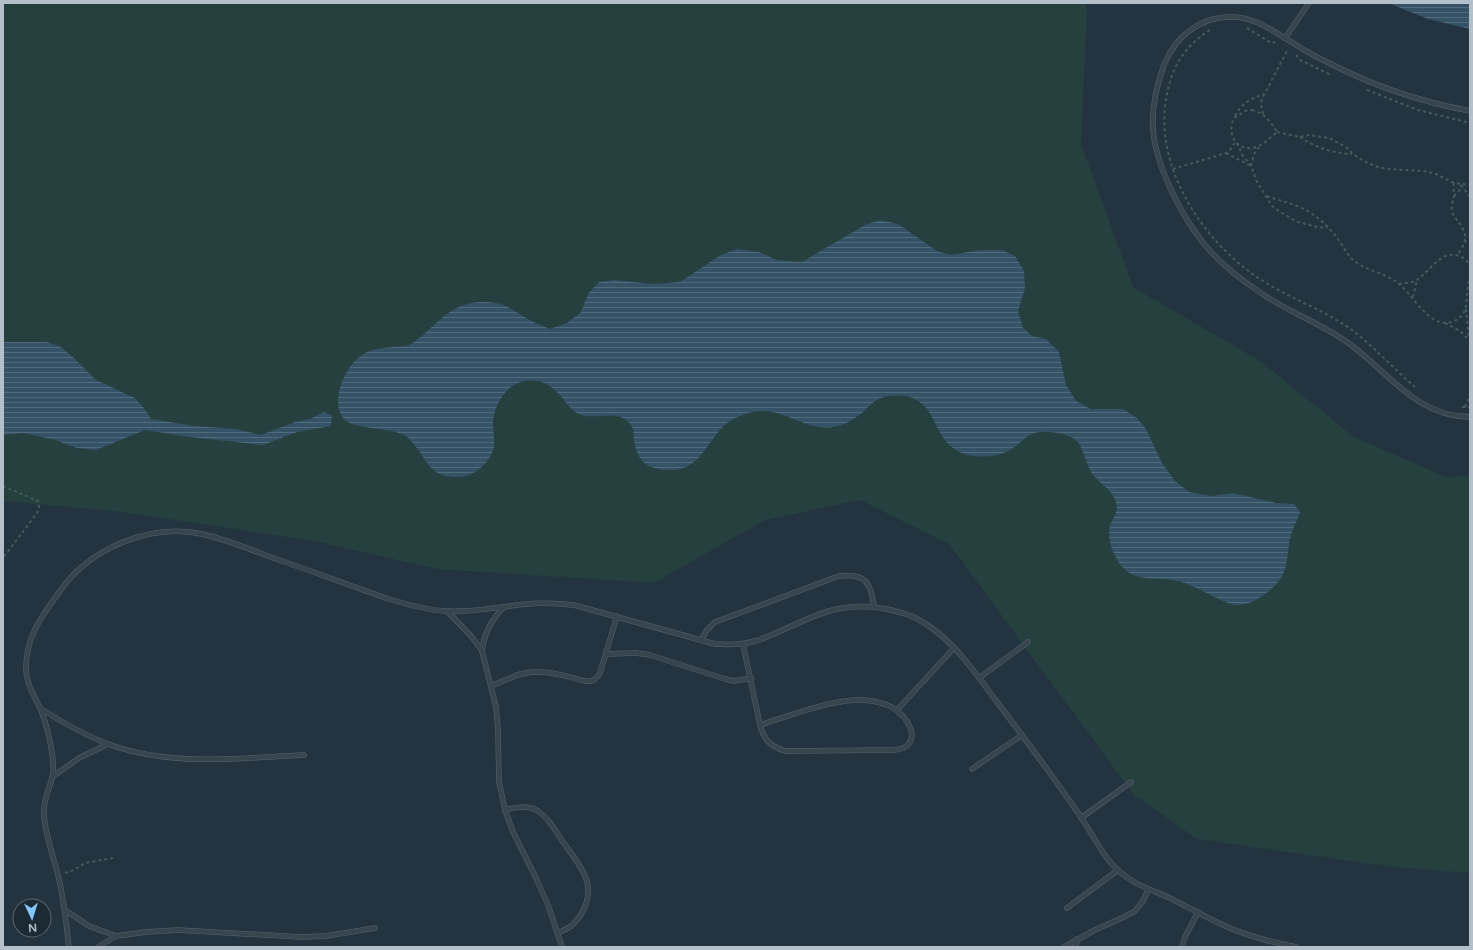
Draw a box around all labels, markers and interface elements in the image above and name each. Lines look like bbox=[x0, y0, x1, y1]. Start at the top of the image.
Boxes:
north arrow bbox=[12, 898, 52, 938]
text: N bbox=[28, 921, 38, 934]

